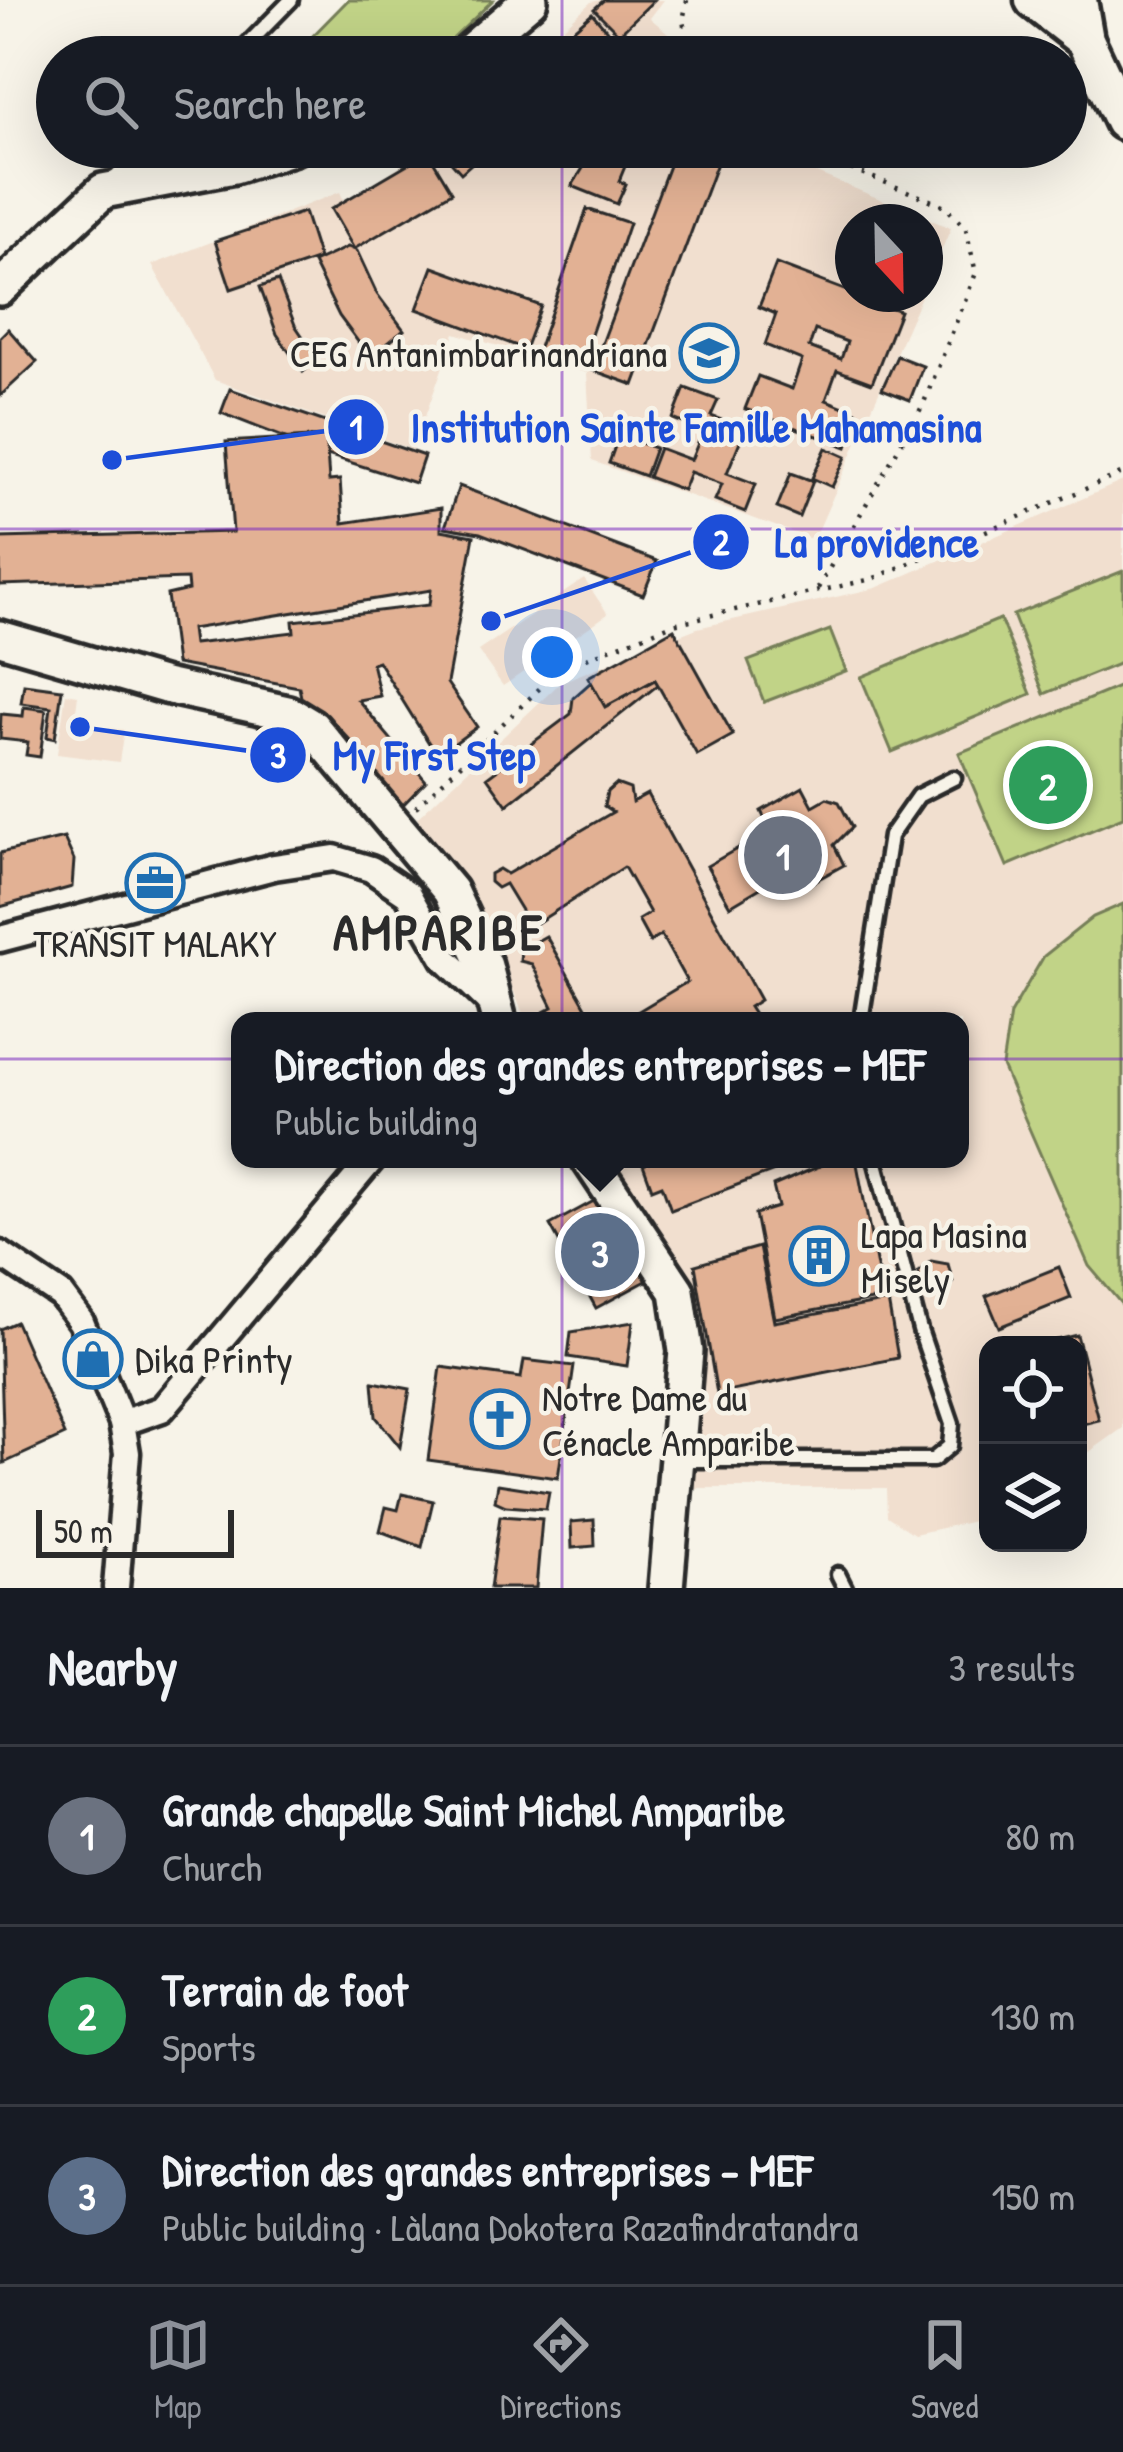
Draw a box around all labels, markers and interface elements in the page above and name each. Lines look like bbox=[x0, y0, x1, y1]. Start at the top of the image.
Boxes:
search box bbox=[36, 36, 1087, 168]
icon: search bbox=[78, 69, 144, 135]
text: Search here bbox=[174, 72, 366, 133]
north arrow bbox=[835, 204, 943, 312]
school or university icon: CEG Antanimbarinandriana bbox=[678, 322, 740, 384]
place label: CEG Antanimbarinandriana bbox=[290, 326, 667, 379]
callout: Institution Sainte Famille Mahamasina bbox=[326, 388, 1005, 466]
text: Institution Sainte Famille Mahamasina bbox=[411, 398, 982, 455]
text: 1 bbox=[349, 402, 363, 451]
callout: La providence bbox=[691, 503, 1003, 581]
text: La providence bbox=[775, 513, 979, 571]
text: 2 bbox=[713, 517, 730, 566]
your location bbox=[522, 627, 582, 687]
callout: My First Step bbox=[248, 716, 559, 794]
text: My First Step bbox=[333, 726, 536, 784]
text: 3 bbox=[270, 730, 286, 779]
pin: 2 bbox=[1009, 740, 1087, 830]
pin: 1 bbox=[744, 810, 822, 900]
office icon: TRANSIT MALAKY bbox=[124, 852, 186, 914]
district label: AMPARIBE bbox=[333, 897, 545, 966]
place label: TRANSIT MALAKY bbox=[33, 916, 277, 969]
popup bbox=[231, 1012, 969, 1168]
text: Direction des grandes entreprises - MEF bbox=[275, 1033, 925, 1094]
text: Public building bbox=[275, 1094, 478, 1147]
pin: 3 bbox=[561, 1207, 639, 1297]
place label: Lapa Masina Misely bbox=[861, 1207, 1027, 1305]
building icon: Lapa Masina Misely bbox=[788, 1225, 850, 1287]
shop icon: Dika Printy bbox=[62, 1328, 124, 1390]
place label: Dika Printy bbox=[135, 1332, 293, 1385]
map controls bbox=[979, 1336, 1087, 1552]
button: locate bbox=[979, 1336, 1087, 1444]
place label: Notre Dame du Cénacle Amparibe bbox=[542, 1370, 795, 1468]
church icon: Notre Dame du Cénacle Amparibe bbox=[469, 1388, 531, 1450]
button: layers bbox=[979, 1444, 1087, 1552]
scale bar bbox=[36, 1504, 234, 1557]
text: 50 m bbox=[54, 1509, 113, 1553]
text: Nearby bbox=[48, 1632, 178, 1701]
text: 3 results bbox=[949, 1640, 1075, 1693]
text: Grande chapelle Saint Michel Amparibe bbox=[162, 1779, 785, 1840]
text: 1 bbox=[80, 1809, 94, 1862]
text: 80 m bbox=[1005, 1809, 1075, 1862]
text: Church bbox=[162, 1840, 262, 1893]
text: Terrain de foot bbox=[162, 1959, 408, 2020]
text: 2 bbox=[78, 1989, 96, 2042]
text: 130 m bbox=[990, 1989, 1075, 2042]
text: Sports bbox=[162, 2020, 256, 2073]
text: Direction des grandes entreprises - MEF bbox=[162, 2139, 813, 2200]
text: 3 bbox=[78, 2169, 96, 2222]
text: 150 m bbox=[991, 2169, 1075, 2222]
text: Public building · Làlana Dokotera Razafindratandra bbox=[162, 2200, 858, 2253]
tab: Map bbox=[145, 2312, 211, 2428]
tab: Directions bbox=[500, 2312, 622, 2428]
tab: Saved bbox=[911, 2312, 978, 2428]

